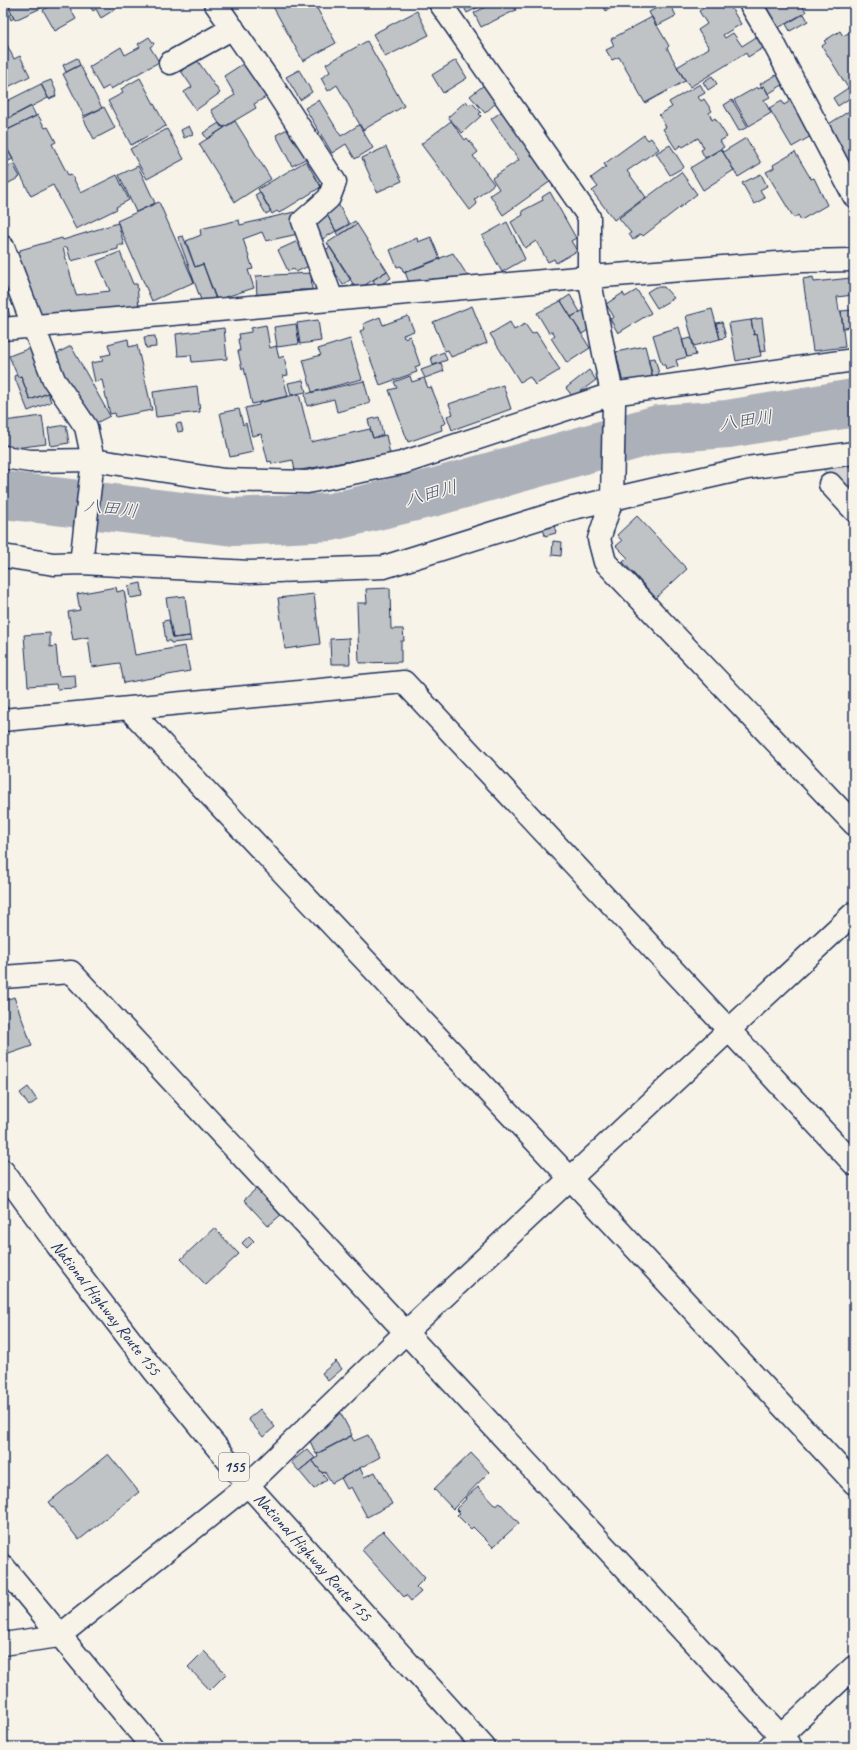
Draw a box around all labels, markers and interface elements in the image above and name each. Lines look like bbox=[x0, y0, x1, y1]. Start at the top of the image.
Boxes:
water label: 八田川 bbox=[718, 405, 774, 435]
water label: 八田川 bbox=[402, 475, 460, 511]
water label: 八田川 bbox=[83, 494, 139, 522]
street label: National Highway Route 155 bbox=[47, 1236, 166, 1381]
road number: 155 bbox=[219, 1453, 249, 1481]
street label: National Highway Route 155 bbox=[250, 1488, 377, 1627]

